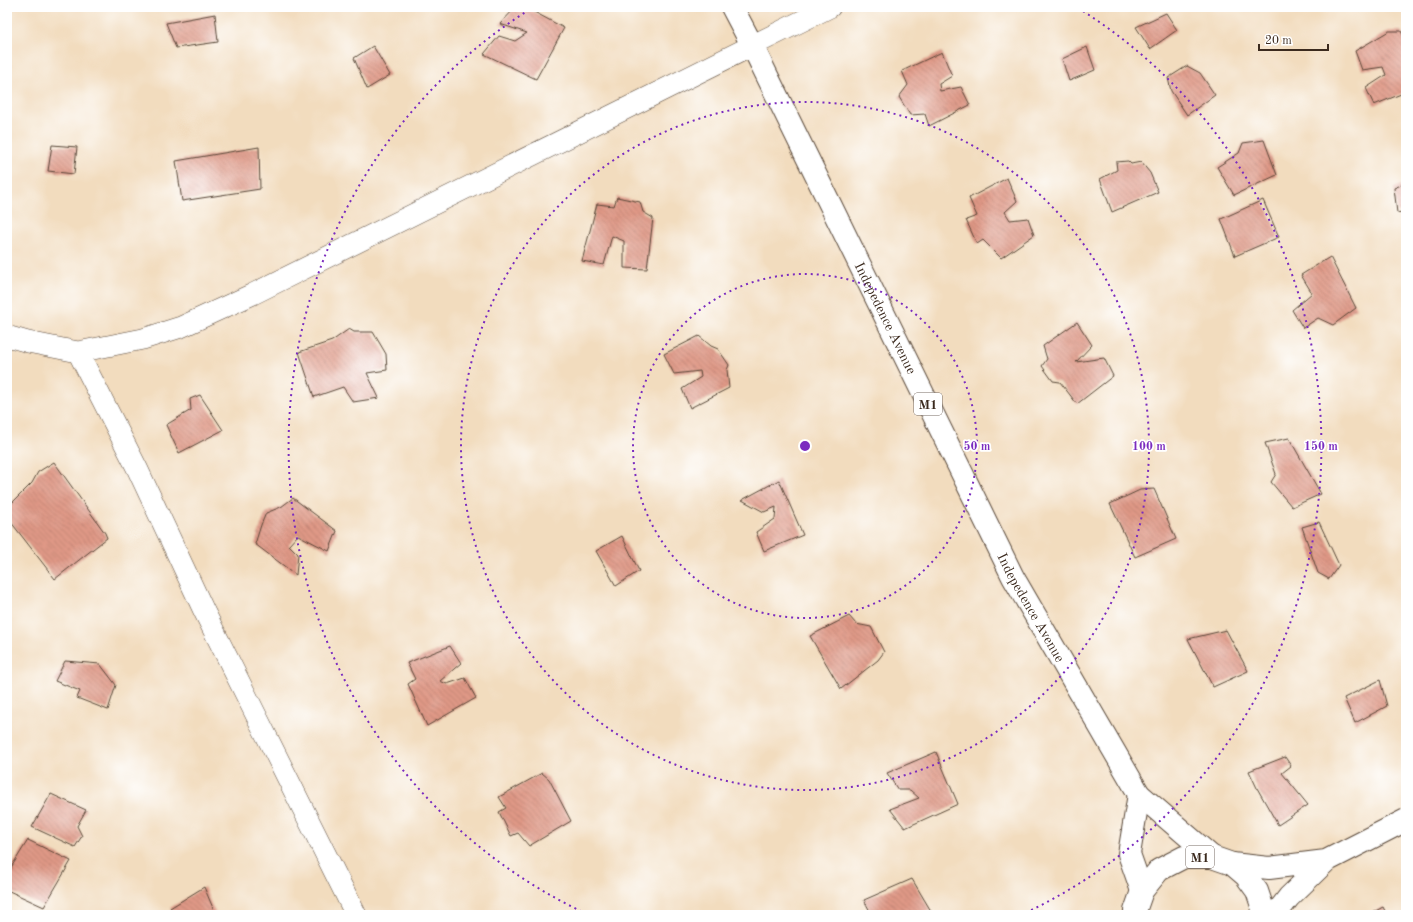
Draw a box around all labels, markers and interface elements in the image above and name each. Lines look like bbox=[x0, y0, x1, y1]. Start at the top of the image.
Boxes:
scale bar bbox=[1259, 26, 1328, 52]
text: 20 m bbox=[1265, 35, 1292, 47]
street label: Indepedence Avenue bbox=[852, 260, 918, 377]
road number: M1 bbox=[914, 393, 942, 415]
centre of rings bbox=[798, 439, 812, 453]
text: 50 m bbox=[964, 440, 991, 453]
text: 150 m bbox=[1304, 440, 1338, 453]
text: 100 m bbox=[1132, 441, 1166, 453]
street label: Indepedence Avenue bbox=[994, 551, 1067, 665]
road number: M1 bbox=[1186, 846, 1214, 868]

